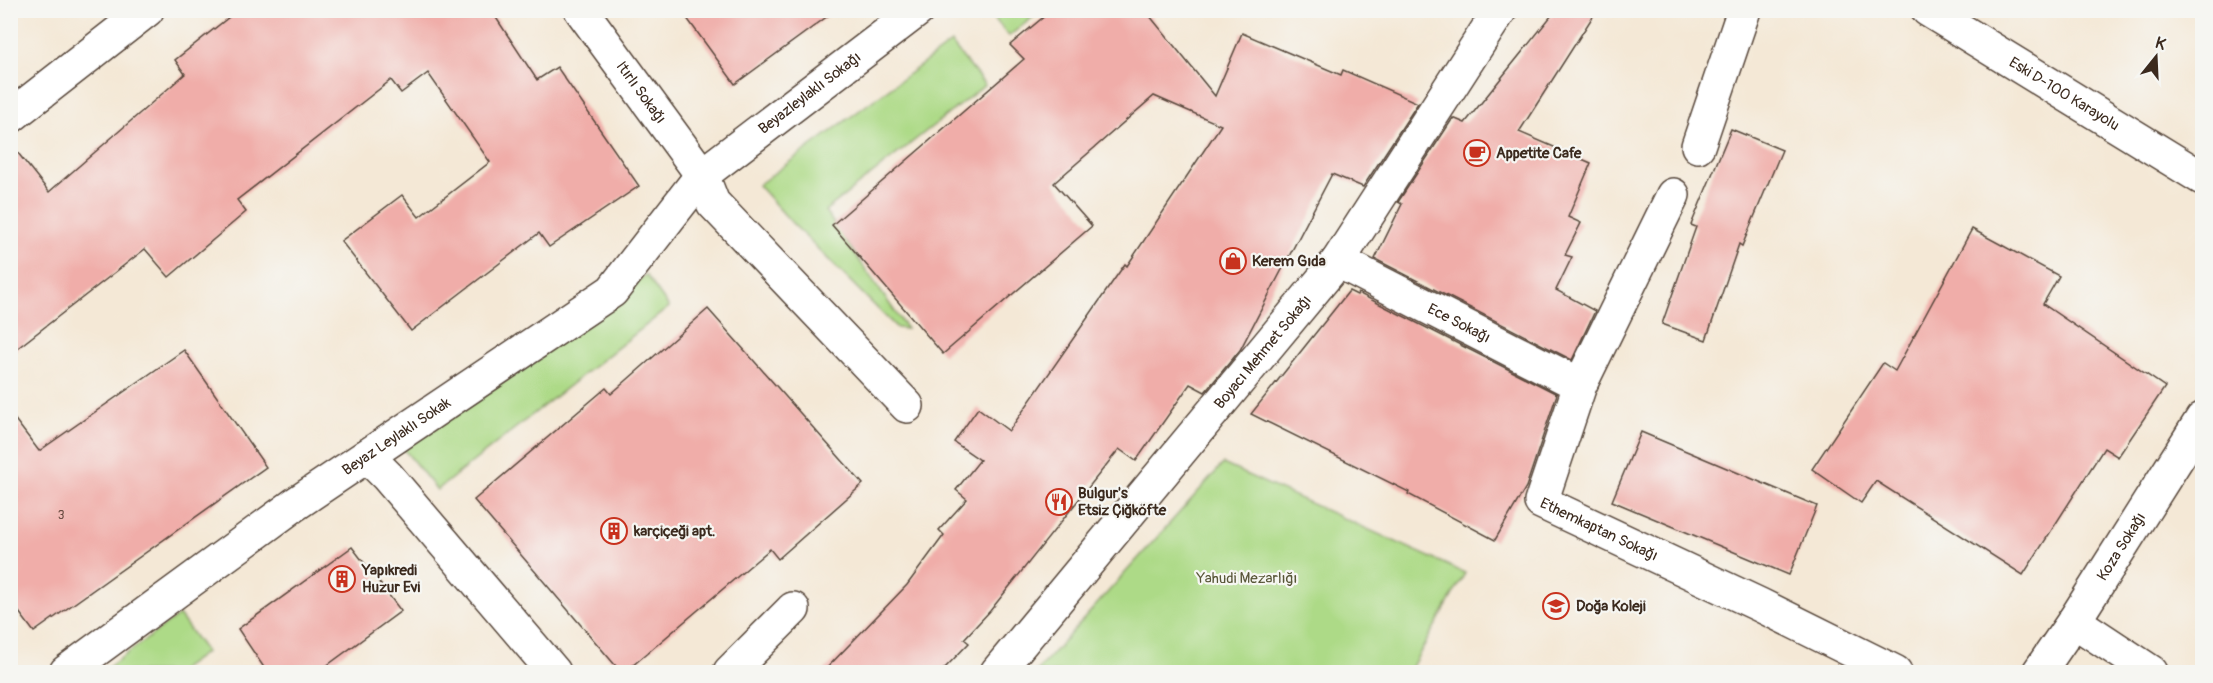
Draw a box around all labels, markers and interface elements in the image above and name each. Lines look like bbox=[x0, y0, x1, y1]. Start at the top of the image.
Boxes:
north arrow bbox=[2126, 27, 2186, 87]
text: K bbox=[2153, 33, 2168, 55]
street label: Beyazleylaklı Sokağı bbox=[755, 48, 865, 139]
street label: Eski D-100 Karayolu bbox=[2005, 53, 2123, 135]
street label: Itırlı Sokağı bbox=[612, 58, 670, 127]
cafe icon: Appetite Cafe bbox=[1462, 138, 1492, 168]
place label: Appetite Cafe bbox=[1496, 144, 1582, 163]
shop icon: Kerem Gıda bbox=[1218, 246, 1248, 276]
place label: Kerem Gıda bbox=[1252, 252, 1326, 271]
street label: Boyacı Mehmet Sokağı bbox=[1210, 291, 1316, 413]
street label: Ece Sokağı bbox=[1424, 299, 1493, 347]
street label: Beyaz Leylaklı Sokak bbox=[339, 393, 455, 480]
place label: Bulgur's Etsiz Çiğköfte bbox=[1078, 484, 1167, 520]
restaurant icon: Bulgur's Etsiz Çiğköfte bbox=[1044, 487, 1074, 517]
street label: Ethemkaptan Sokağı bbox=[1537, 494, 1661, 566]
house number: 3 bbox=[58, 508, 65, 523]
street label: Koza Sokağı bbox=[2093, 509, 2150, 584]
building icon: karçiçeği apt. bbox=[599, 516, 629, 546]
place label: karçiçeği apt. bbox=[633, 522, 715, 541]
place label: Yapıkredi Huzur Evi bbox=[361, 561, 421, 597]
building icon: Yapıkredi Huzur Evi bbox=[327, 564, 357, 594]
park label: Yahudi Mezarlığı bbox=[1196, 569, 1297, 588]
school or university icon: Doğa Koleji bbox=[1541, 591, 1571, 621]
place label: Doğa Koleji bbox=[1576, 597, 1646, 616]

